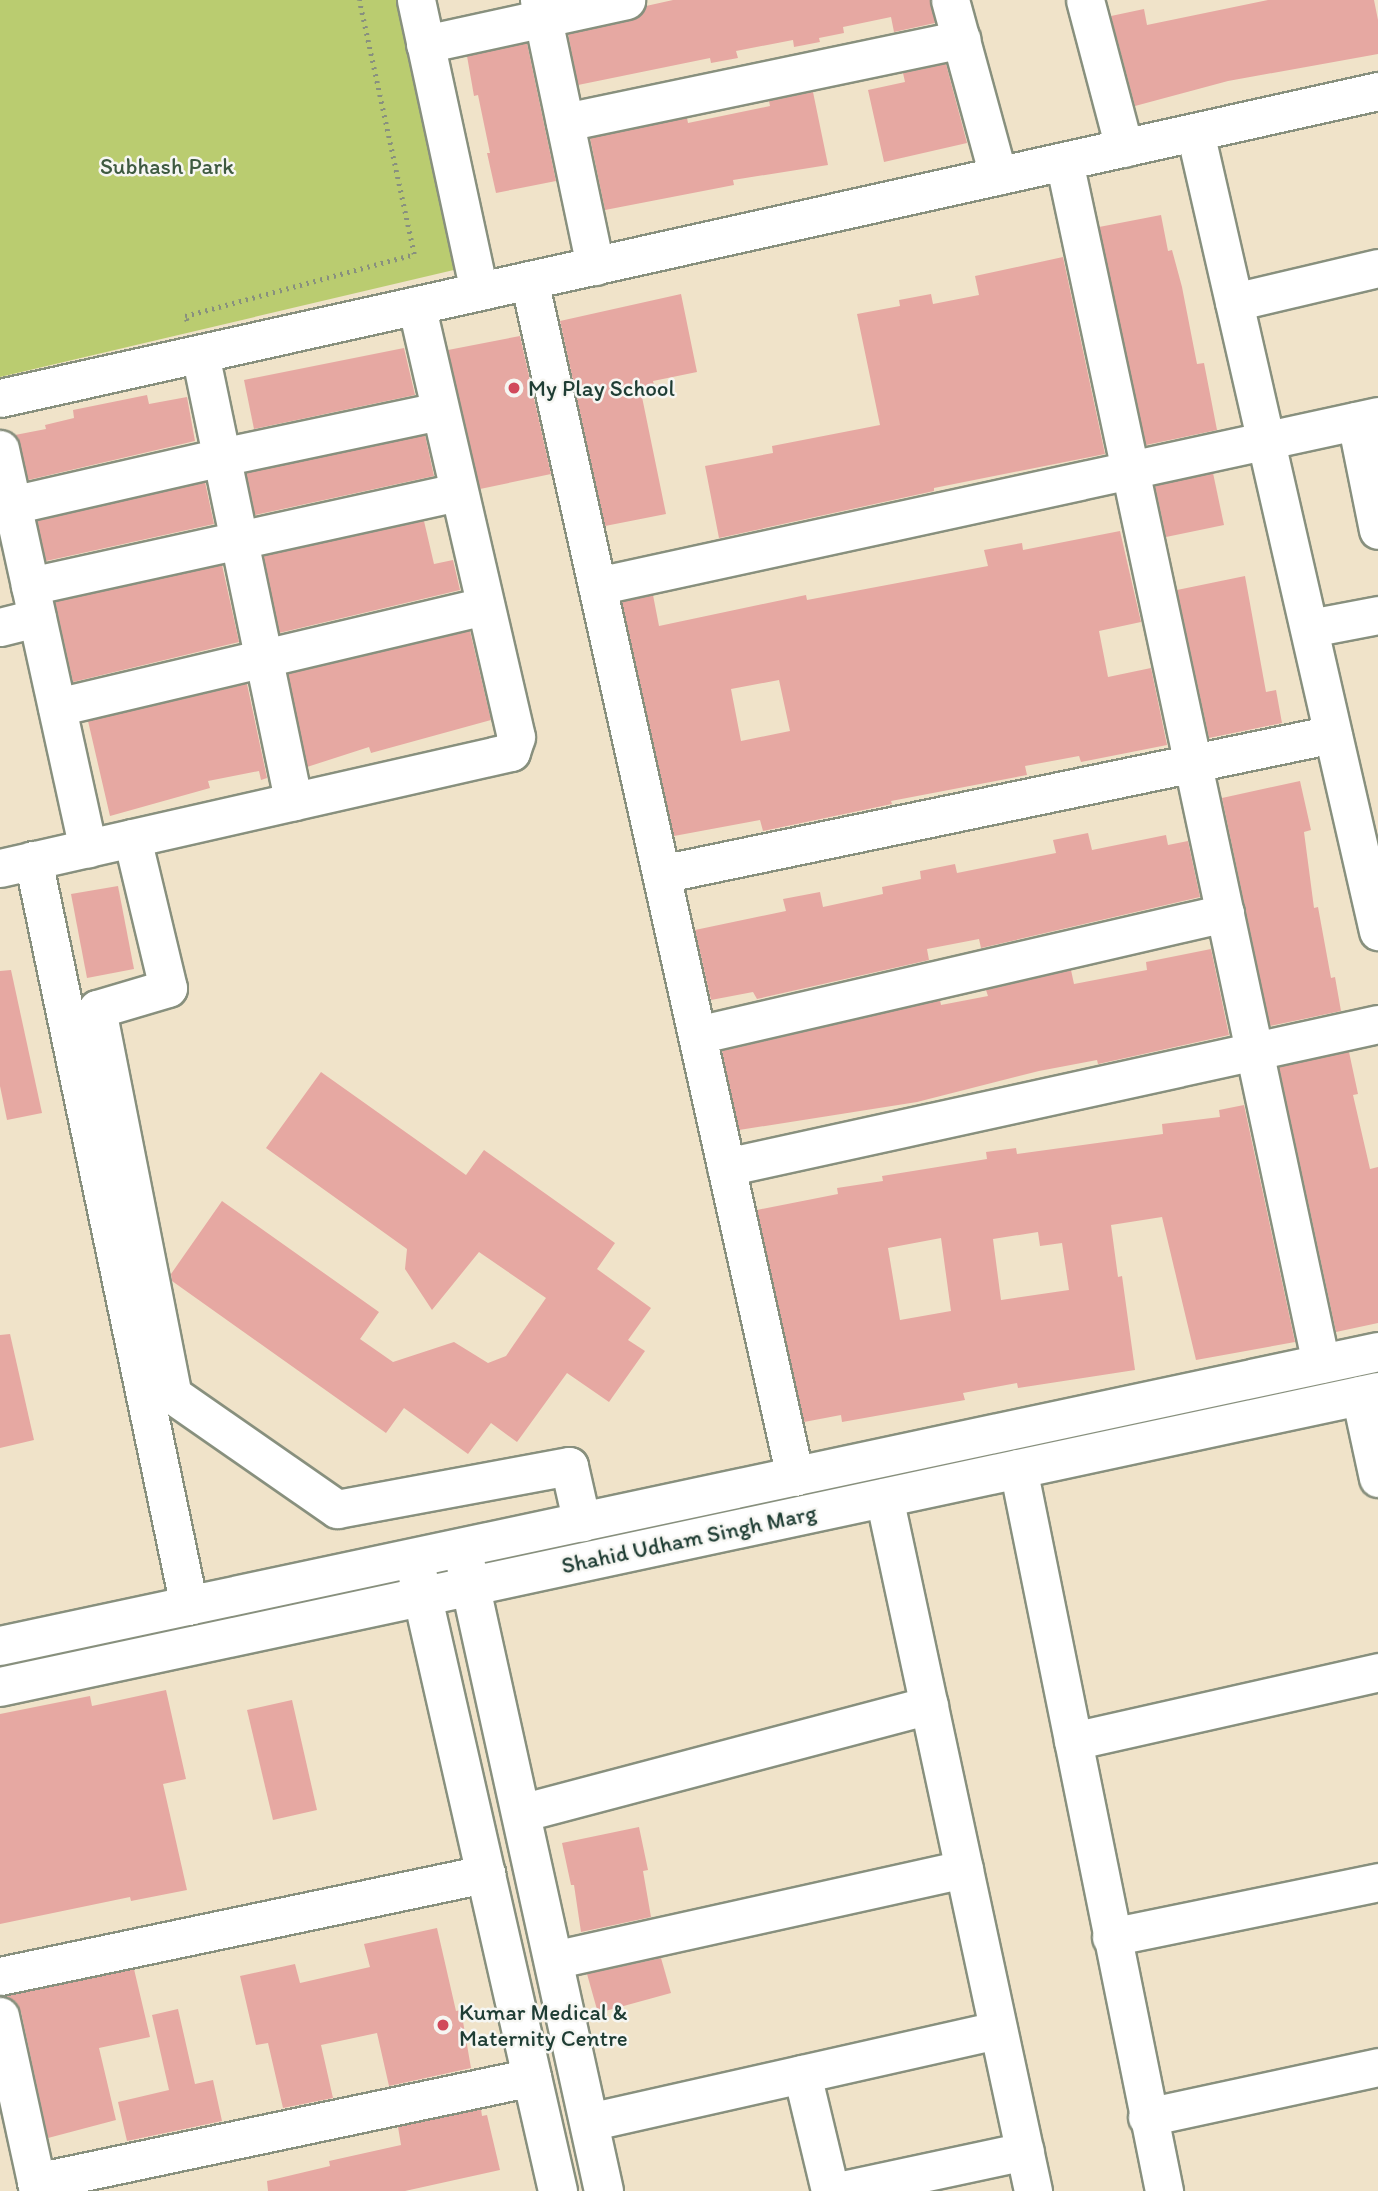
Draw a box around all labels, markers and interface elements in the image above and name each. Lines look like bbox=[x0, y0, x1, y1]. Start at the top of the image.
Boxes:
park label: Subhash Park bbox=[100, 152, 234, 180]
place label: My Play School bbox=[528, 374, 675, 402]
marker: My Play School bbox=[506, 380, 522, 396]
street label: Shahid Udham Singh Marg bbox=[559, 1498, 819, 1580]
place label: Kumar Medical & Maternity Centre bbox=[459, 1998, 628, 2052]
marker: Kumar Medical & Maternity Centre bbox=[433, 2015, 453, 2035]

